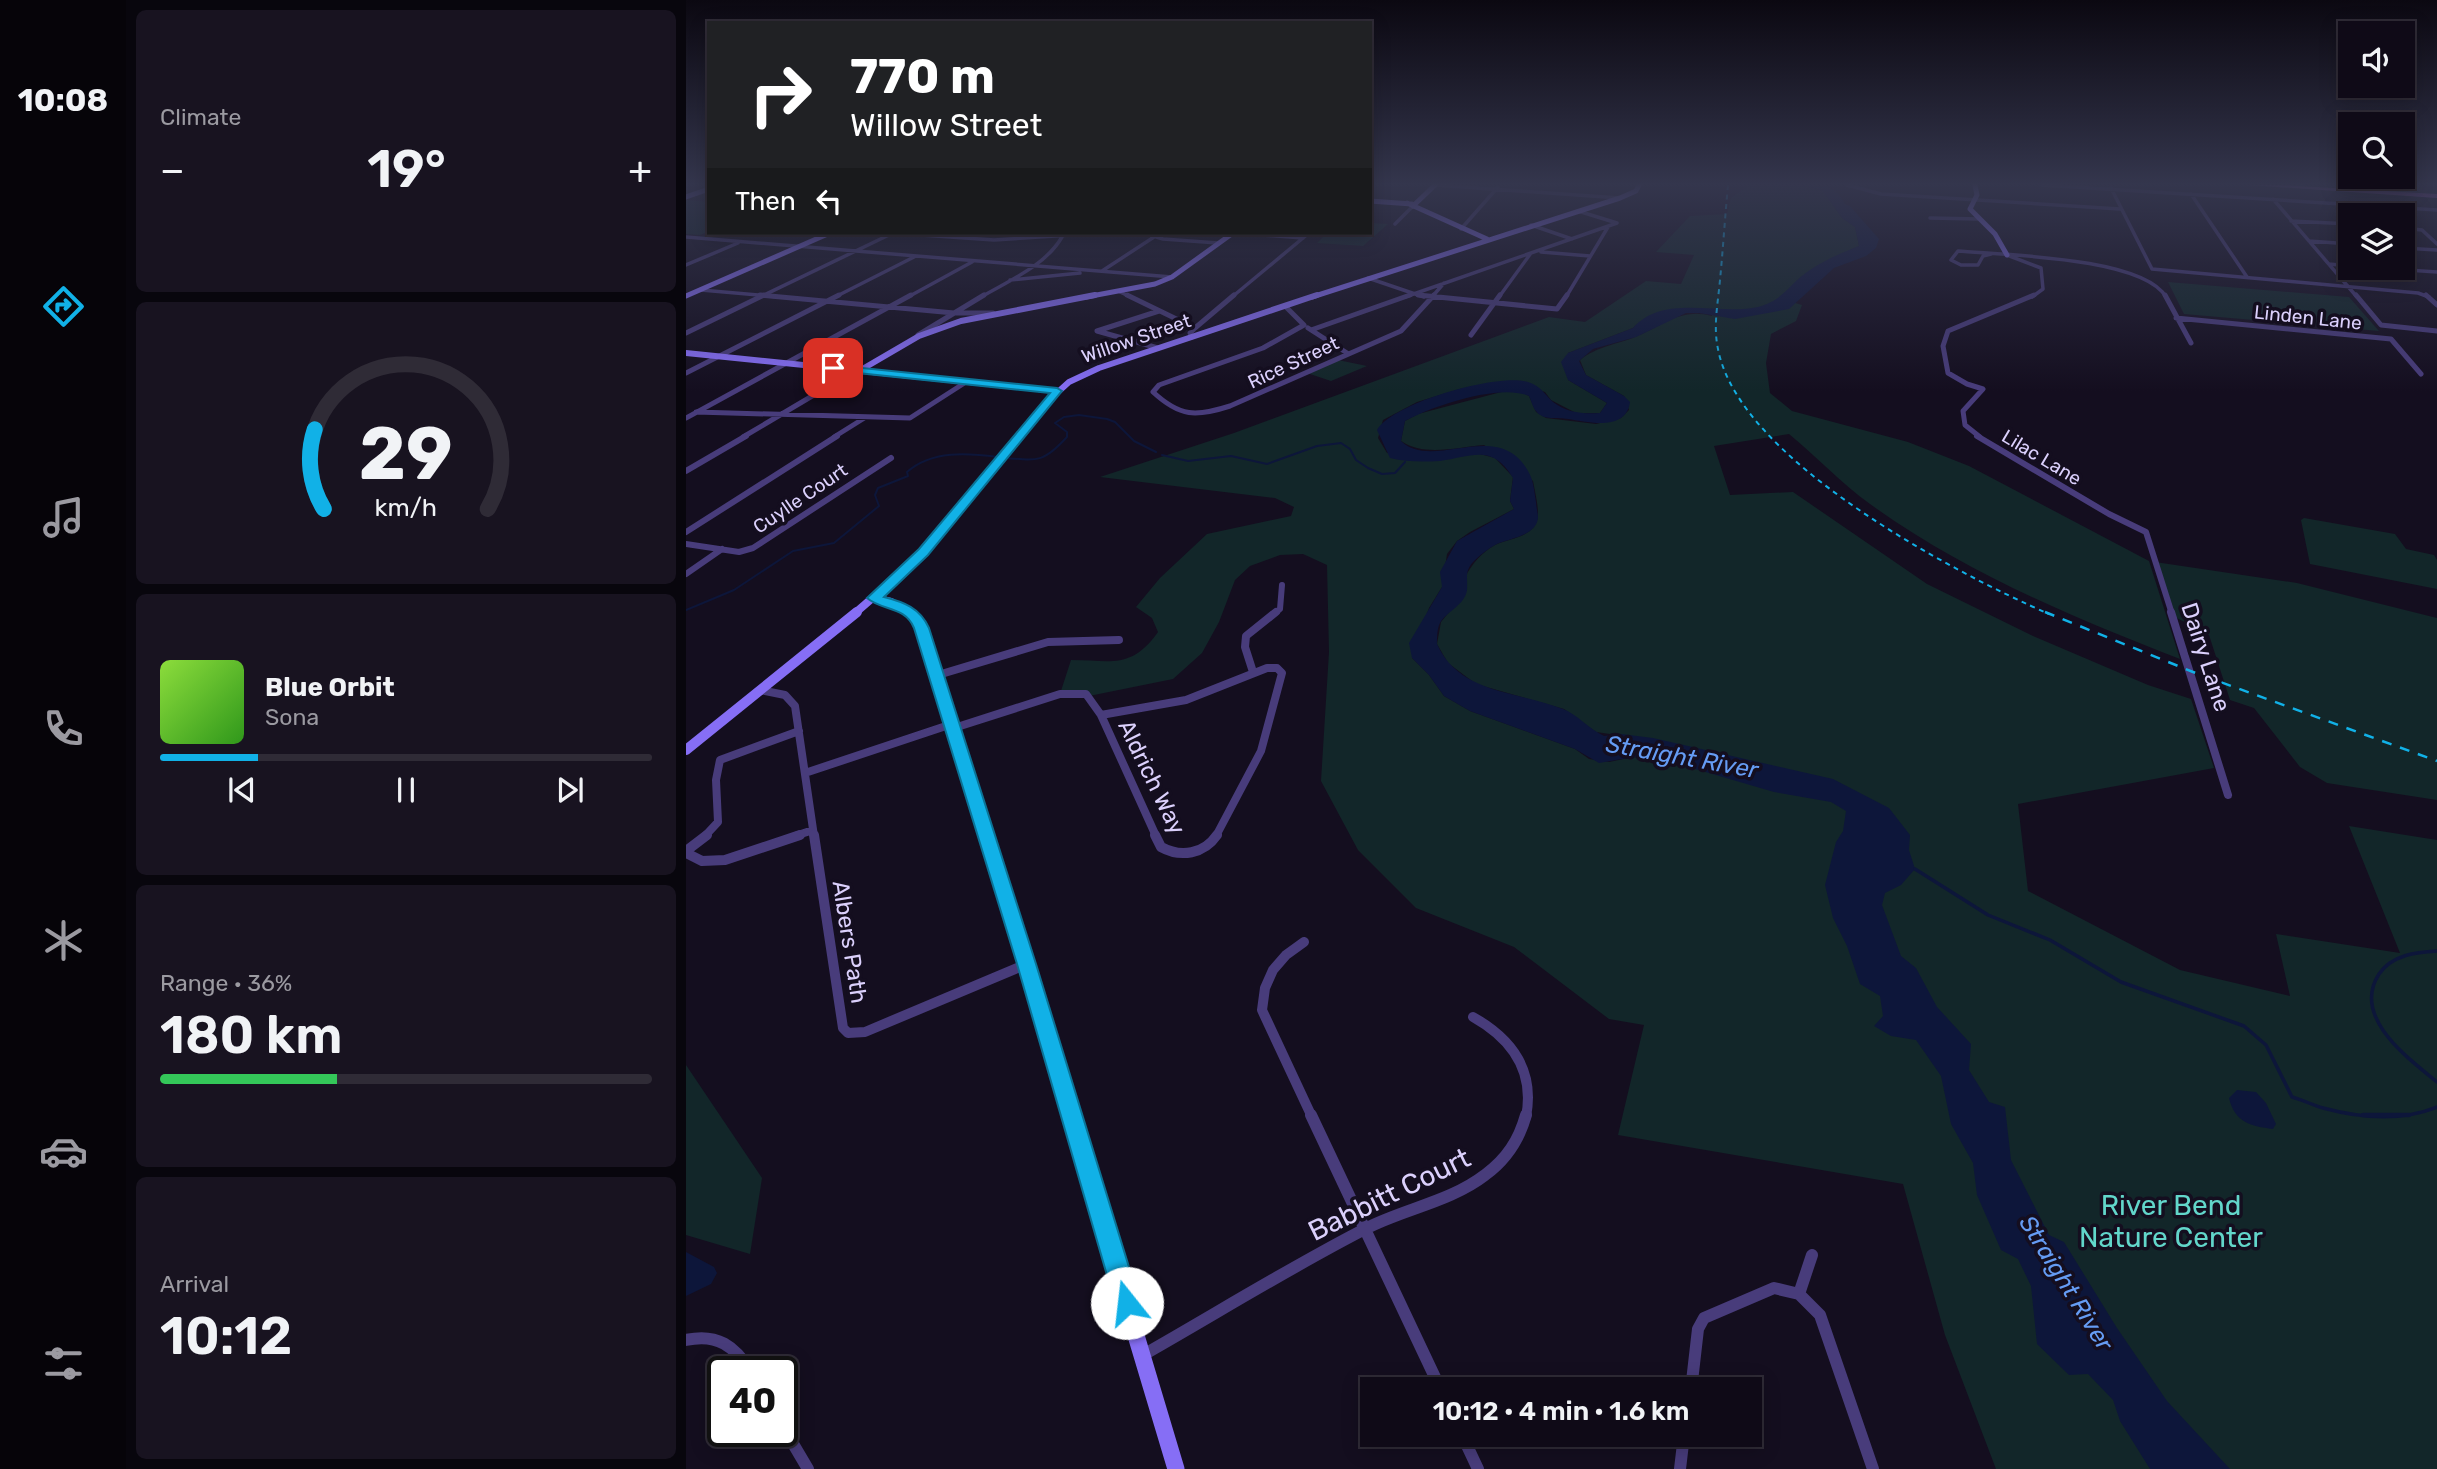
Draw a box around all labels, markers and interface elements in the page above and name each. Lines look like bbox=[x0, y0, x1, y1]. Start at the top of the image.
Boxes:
map controls bbox=[2338, 21, 2415, 280]
button: sound bbox=[2338, 21, 2415, 98]
text: 770 m bbox=[850, 47, 995, 105]
icon: right bbox=[735, 49, 826, 140]
text: 10:08 bbox=[18, 81, 108, 119]
text: Climate bbox=[160, 103, 241, 131]
text: Willow Street bbox=[850, 106, 1042, 144]
button: search bbox=[2338, 112, 2415, 189]
text: 19° bbox=[367, 138, 446, 200]
text: − bbox=[160, 147, 185, 193]
text: + bbox=[628, 147, 652, 193]
icon: left bbox=[810, 182, 848, 220]
text: Then bbox=[735, 186, 796, 217]
button: layers bbox=[2338, 203, 2415, 280]
icon: directions bbox=[39, 282, 88, 331]
street label: Linden Lane bbox=[2253, 300, 2363, 335]
street label: Willow Street bbox=[1078, 309, 1194, 368]
street label: Rice Street bbox=[1244, 331, 1343, 394]
pin bbox=[803, 338, 863, 398]
icon: arrive bbox=[814, 349, 852, 387]
text: 29 bbox=[359, 411, 453, 497]
street label: Lilac Lane bbox=[1998, 425, 2086, 490]
street label: Cuylle Court bbox=[749, 458, 852, 538]
text: km/h bbox=[375, 492, 437, 521]
icon: music bbox=[39, 493, 88, 542]
street label: Dairy Lane bbox=[2175, 599, 2237, 715]
text: Blue Orbit bbox=[265, 672, 395, 703]
text: Sona bbox=[265, 703, 319, 731]
icon: phone bbox=[39, 704, 88, 753]
street label: Aldrich Way bbox=[1112, 715, 1192, 839]
water label: Straight River bbox=[1604, 730, 1761, 784]
icon: previous bbox=[223, 771, 261, 809]
icon: pause bbox=[387, 771, 425, 809]
icon: next bbox=[551, 771, 589, 809]
street label: Albers Path bbox=[826, 879, 874, 1005]
icon: climate bbox=[39, 916, 88, 965]
text: Range · 36% bbox=[160, 969, 292, 997]
text: 180 km bbox=[160, 1004, 343, 1066]
icon: car bbox=[39, 1127, 88, 1176]
street label: Babbitt Court bbox=[1303, 1141, 1476, 1248]
park label: River Bend Nature Center bbox=[2079, 1189, 2263, 1254]
water label: Straight River bbox=[2013, 1210, 2119, 1356]
position arrow bbox=[1090, 1266, 1164, 1340]
text: Arrival bbox=[160, 1270, 229, 1298]
text: 10:12 bbox=[160, 1305, 292, 1367]
icon: filters bbox=[39, 1339, 88, 1388]
speed limit sign: 40 bbox=[707, 1356, 798, 1447]
text: 10:12 · 4 min · 1.6 km bbox=[1433, 1396, 1689, 1427]

